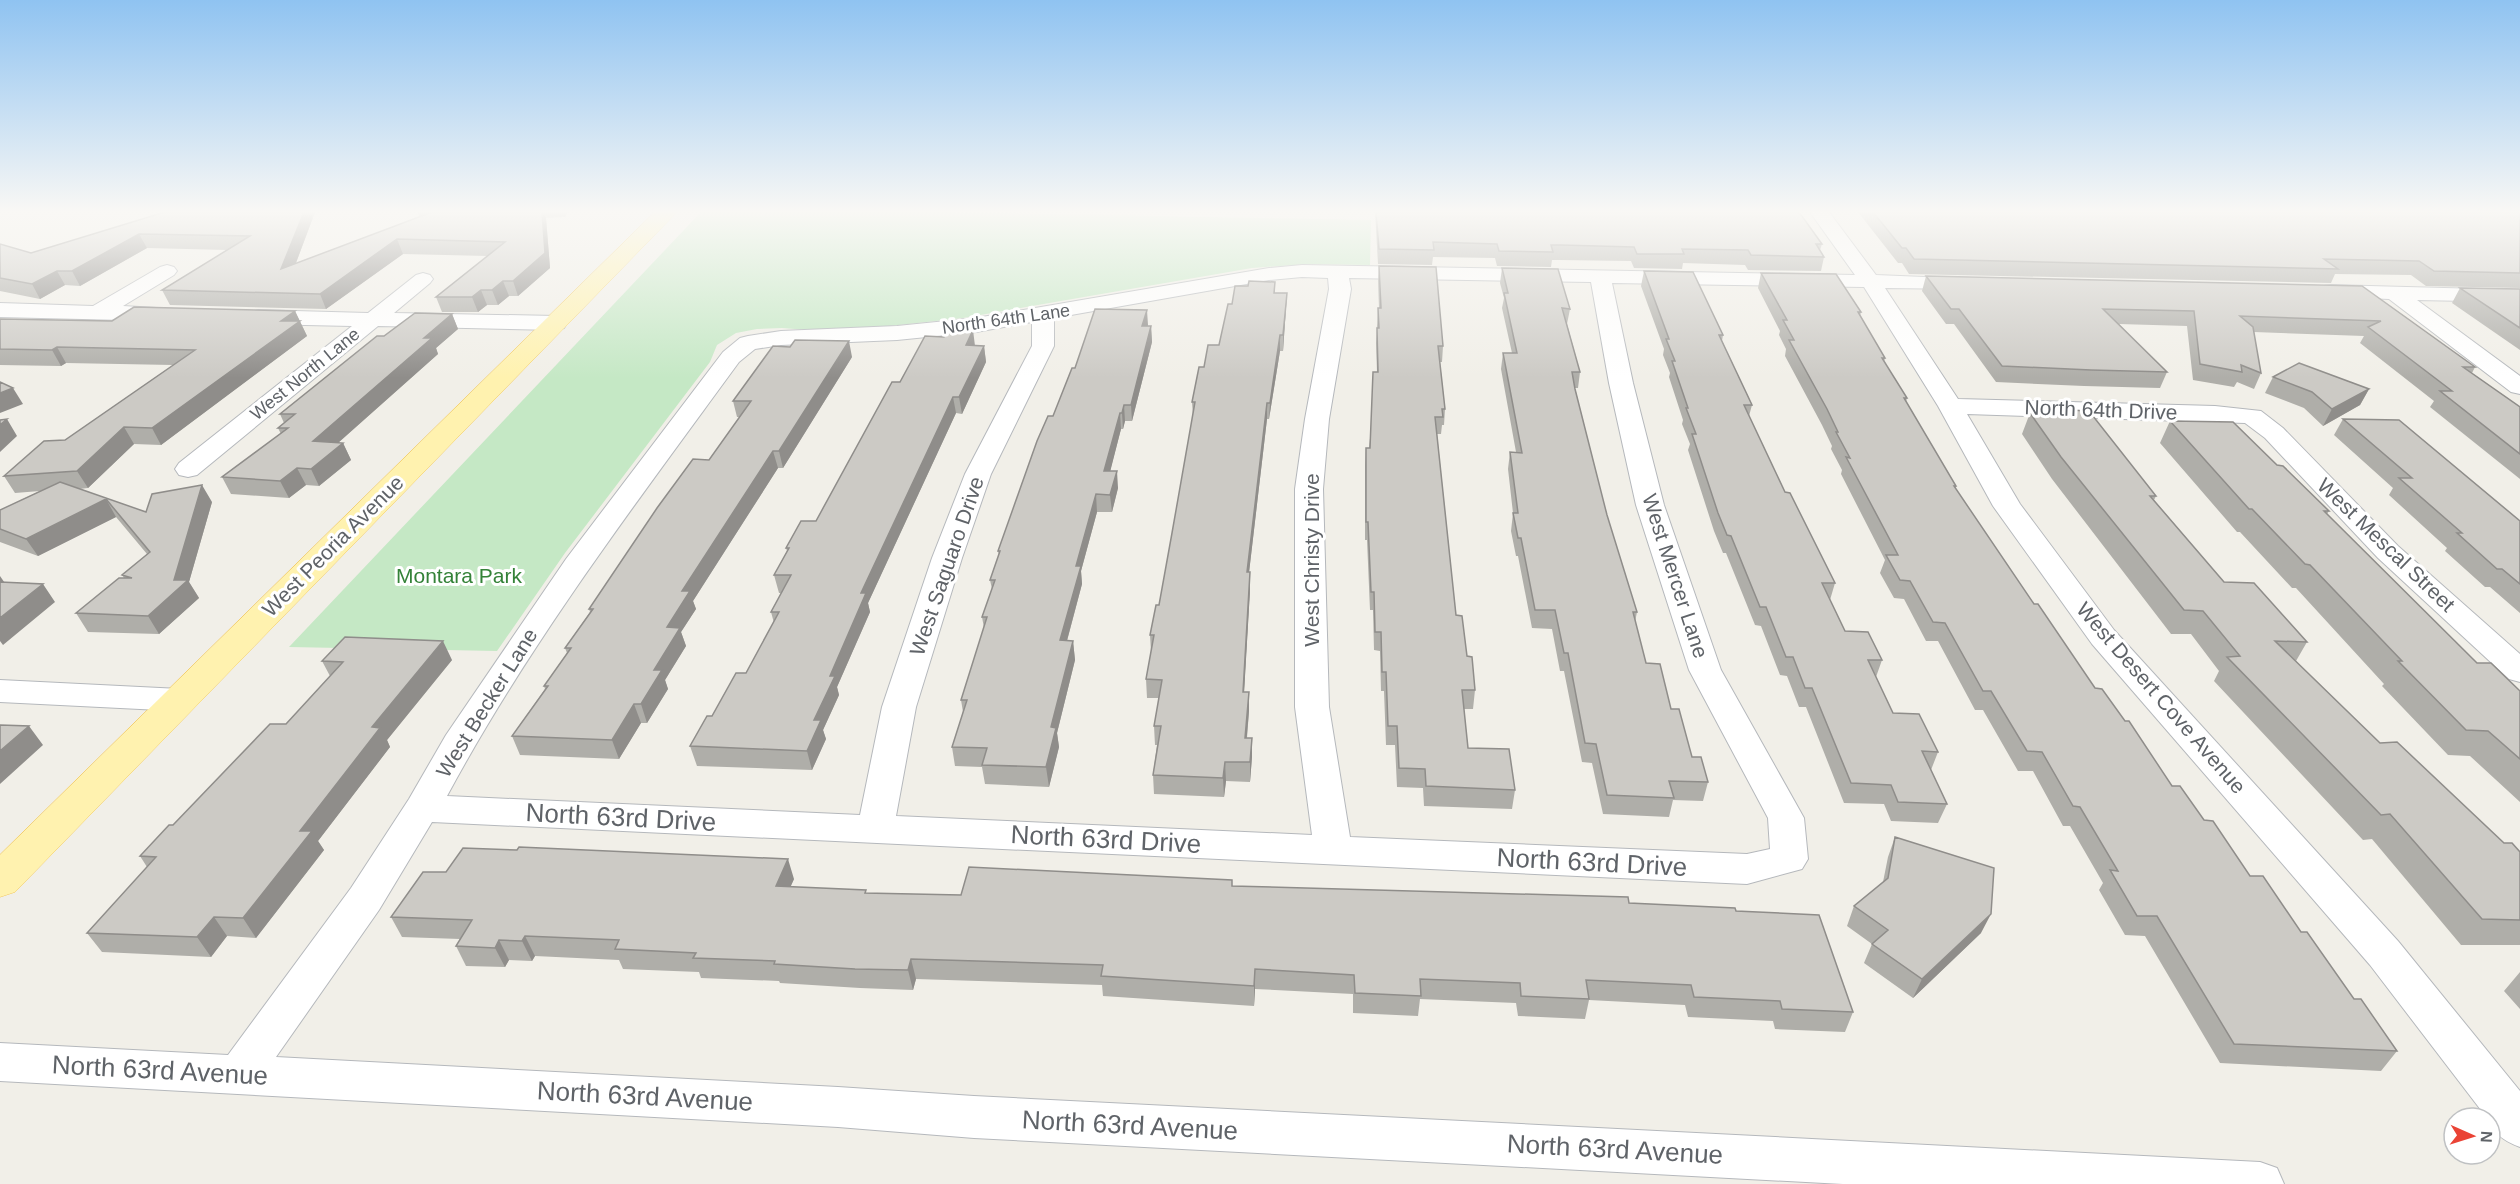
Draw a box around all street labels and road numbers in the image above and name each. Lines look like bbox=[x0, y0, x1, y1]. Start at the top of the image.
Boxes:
street label: North 64th Lane bbox=[941, 300, 1071, 338]
street label: West North Lane bbox=[246, 324, 364, 424]
street label: North 64th Drive bbox=[2024, 395, 2178, 424]
street label: West Peoria Avenue bbox=[258, 471, 408, 621]
street label: West Saguaro Drive bbox=[905, 473, 988, 658]
street label: West Christy Drive bbox=[1300, 473, 1323, 647]
street label: West Mescal Street bbox=[2313, 473, 2460, 616]
street label: West Mercer Lane bbox=[1638, 491, 1713, 661]
street label: West Desert Cove Avenue bbox=[2072, 597, 2251, 798]
street label: West Becker Lane bbox=[431, 624, 542, 781]
street label: North 63rd Drive bbox=[525, 797, 717, 837]
street label: North 63rd Drive bbox=[1010, 819, 1202, 859]
street label: North 63rd Drive bbox=[1496, 842, 1688, 882]
street label: North 63rd Avenue bbox=[51, 1049, 269, 1091]
street label: North 63rd Avenue bbox=[536, 1075, 754, 1117]
street label: North 63rd Avenue bbox=[1021, 1104, 1239, 1146]
street label: North 63rd Avenue bbox=[1506, 1128, 1724, 1170]

